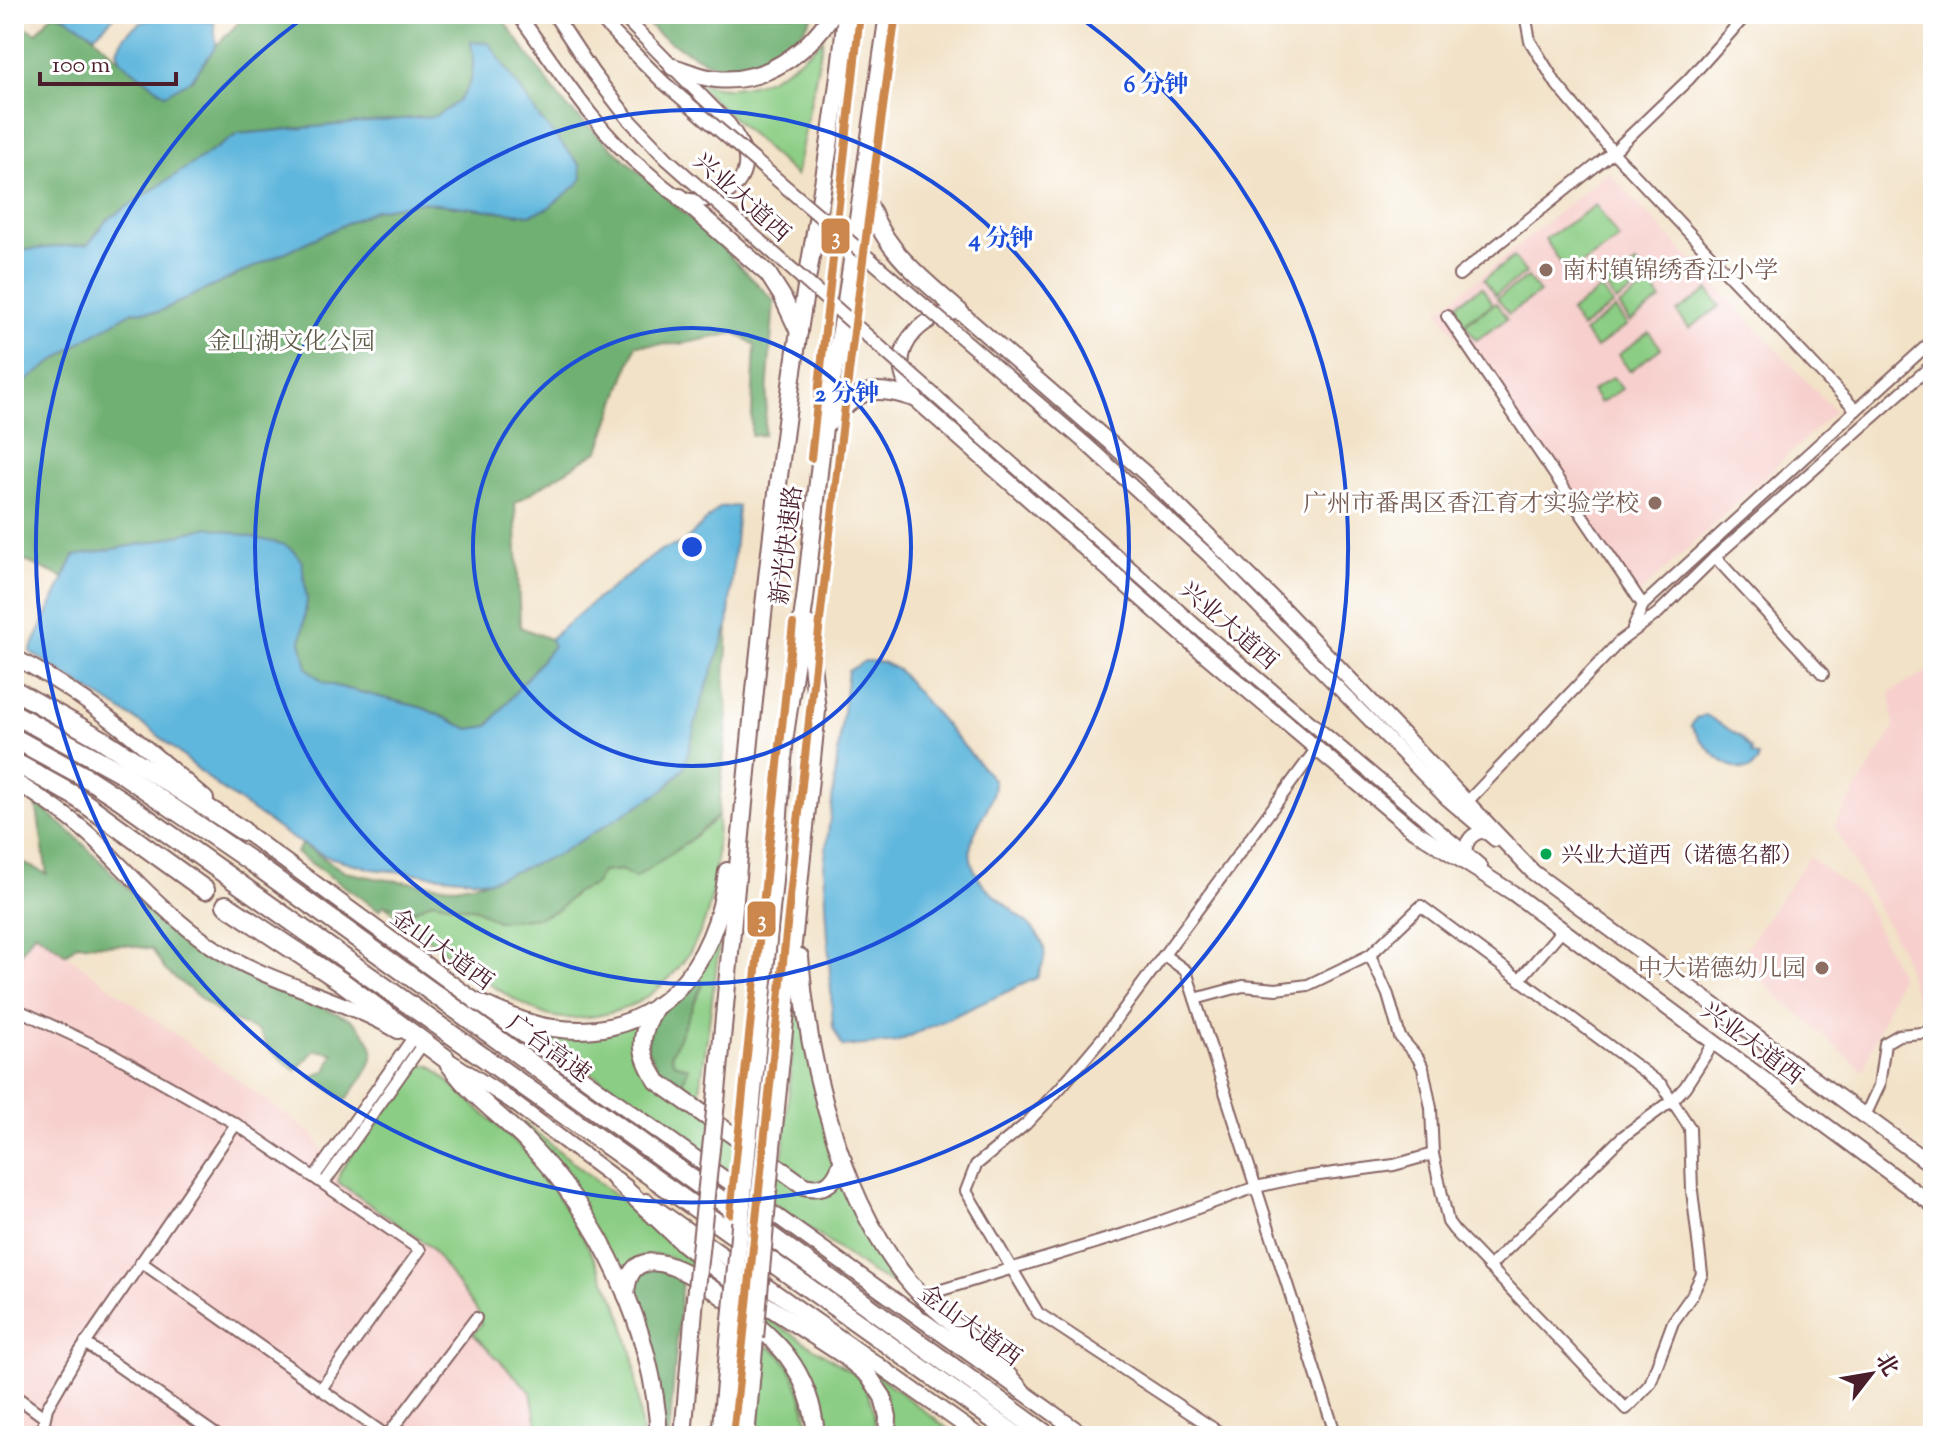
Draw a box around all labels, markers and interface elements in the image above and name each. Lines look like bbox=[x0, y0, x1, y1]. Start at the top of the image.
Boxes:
scale bar bbox=[40, 36, 176, 86]
text: 100 m bbox=[52, 49, 110, 83]
text: 6 分钟 bbox=[1123, 69, 1189, 103]
street label: 兴业大道西 bbox=[685, 146, 797, 251]
line badge: 3 bbox=[820, 217, 851, 255]
text: 3 bbox=[832, 223, 841, 255]
text: 4 分钟 bbox=[967, 223, 1034, 257]
place label: 南村镇锦绣香江小学 bbox=[1562, 255, 1778, 289]
marker: 南村镇锦绣香江小学 bbox=[1537, 261, 1555, 279]
park label: 金山湖文化公园 bbox=[207, 326, 375, 360]
text: 2 分钟 bbox=[815, 378, 879, 412]
street label: 新光快速路 bbox=[764, 484, 812, 607]
place label: 广州市番禺区香江育才实验学校 bbox=[1303, 488, 1639, 522]
marker: 广州市番禺区香江育才实验学校 bbox=[1646, 494, 1664, 512]
centre of rings bbox=[678, 533, 706, 561]
street label: 兴业大道西 bbox=[1171, 574, 1284, 679]
place label: 兴业大道西（诺德名都） bbox=[1561, 841, 1803, 873]
marker: 兴业大道西（诺德名都） bbox=[1538, 846, 1554, 862]
line badge: 3 bbox=[746, 900, 777, 938]
street label: 金山大道西 bbox=[382, 902, 499, 1000]
text: 3 bbox=[758, 906, 767, 938]
place label: 中大诺德幼儿园 bbox=[1638, 953, 1806, 987]
marker: 中大诺德幼儿园 bbox=[1813, 959, 1831, 977]
street label: 兴业大道西 bbox=[1693, 995, 1809, 1094]
street label: 广台高速 bbox=[499, 1008, 597, 1092]
street label: 金山大道西 bbox=[910, 1278, 1027, 1376]
north arrow bbox=[1831, 1334, 1911, 1414]
text: 北 bbox=[1866, 1348, 1905, 1383]

